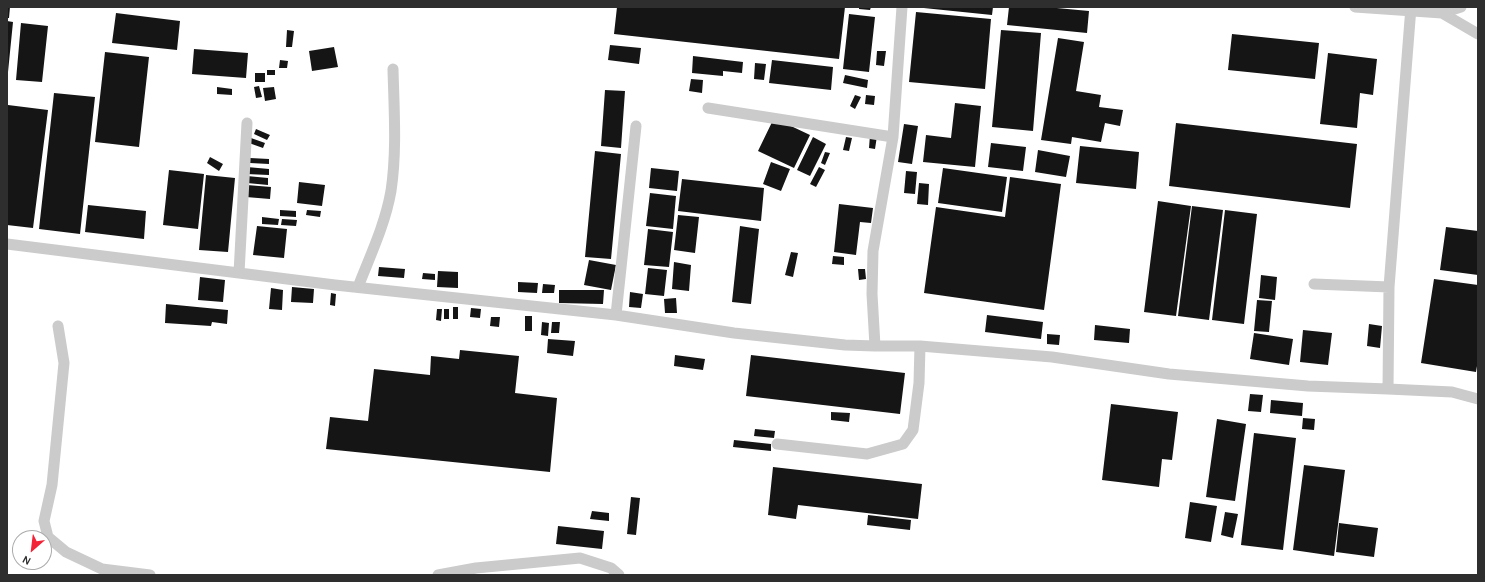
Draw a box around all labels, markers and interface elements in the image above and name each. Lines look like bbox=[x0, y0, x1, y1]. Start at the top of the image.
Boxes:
north arrow bbox=[12, 530, 52, 570]
text: N bbox=[20, 553, 33, 568]

